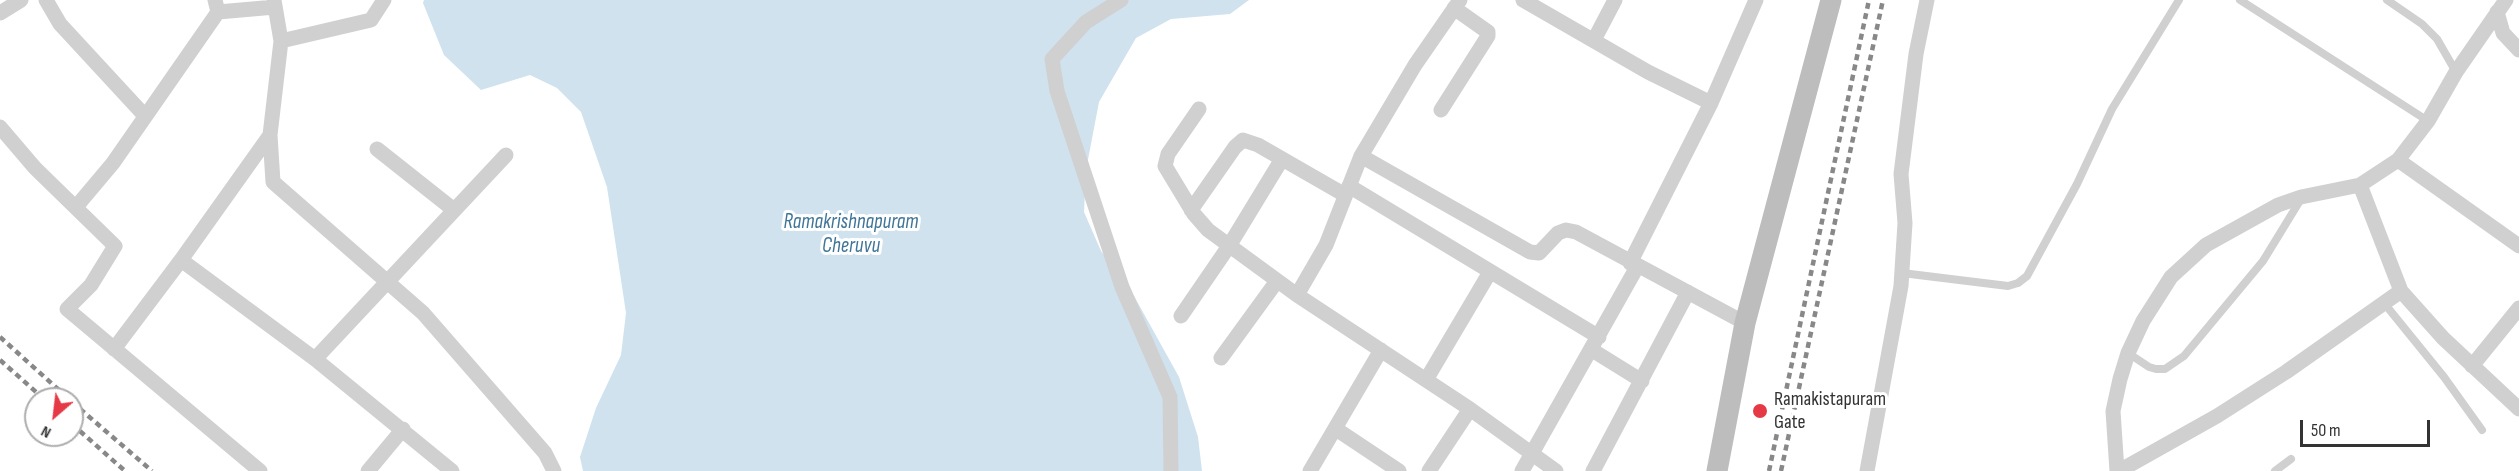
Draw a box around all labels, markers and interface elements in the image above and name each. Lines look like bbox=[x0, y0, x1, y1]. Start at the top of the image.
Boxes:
water label: Ramakrishnapuram Cheruvu bbox=[784, 210, 918, 260]
north arrow bbox=[24, 387, 84, 447]
place label: Ramakistapuram Gate bbox=[1774, 388, 1886, 435]
marker: Ramakistapuram Gate bbox=[1751, 402, 1769, 420]
scale bar bbox=[2303, 408, 2434, 446]
text: 50 m bbox=[2311, 420, 2341, 441]
text: N bbox=[38, 421, 54, 442]

